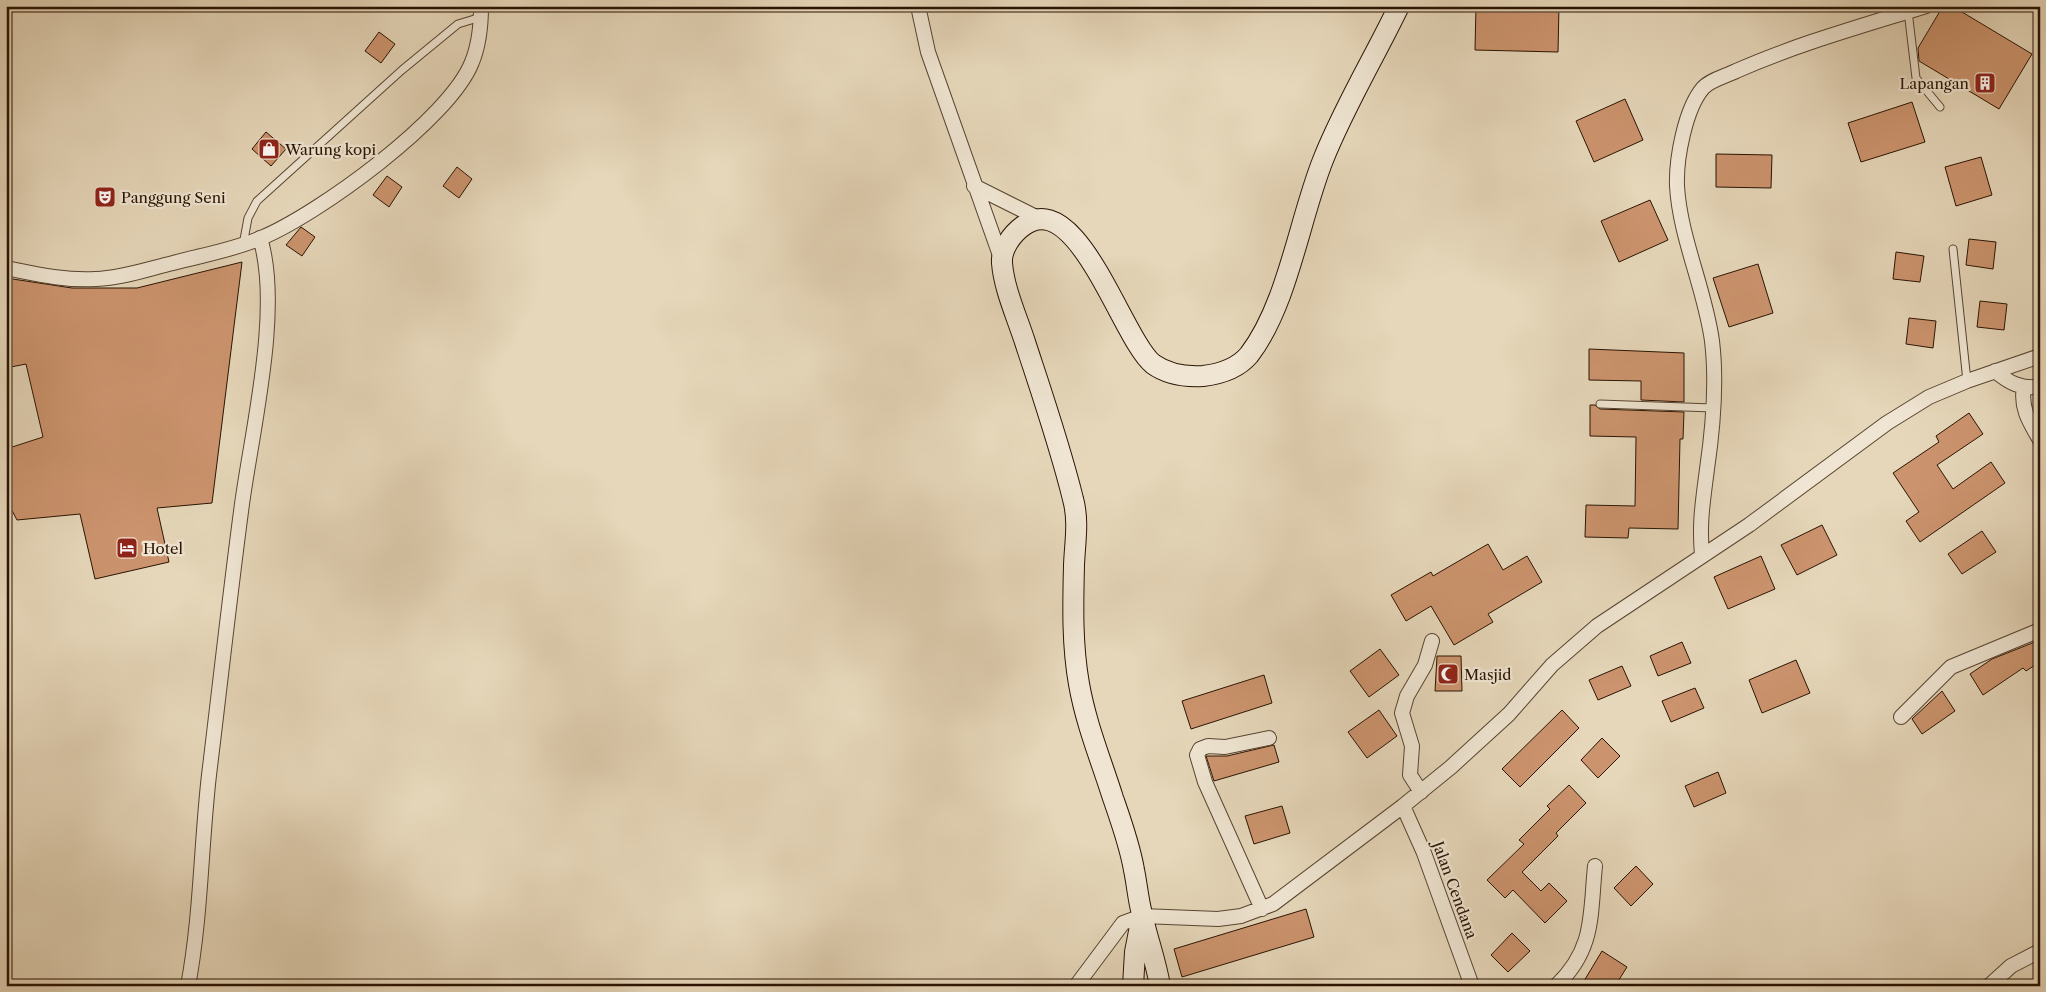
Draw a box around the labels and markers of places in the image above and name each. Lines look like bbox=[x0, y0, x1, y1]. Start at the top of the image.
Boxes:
building icon: Lapangan bbox=[1973, 71, 1997, 95]
place label: Lapangan bbox=[1900, 74, 1970, 93]
shop icon: Warung kopi bbox=[257, 137, 281, 161]
place label: Warung kopi bbox=[284, 140, 376, 159]
theatre icon: Panggung Seni bbox=[93, 185, 117, 209]
place label: Panggung Seni bbox=[121, 188, 226, 207]
hotel icon: Hotel bbox=[115, 536, 139, 560]
place label: Hotel bbox=[143, 539, 183, 558]
mosque icon: Masjid bbox=[1436, 662, 1460, 686]
place label: Masjid bbox=[1464, 665, 1511, 684]

